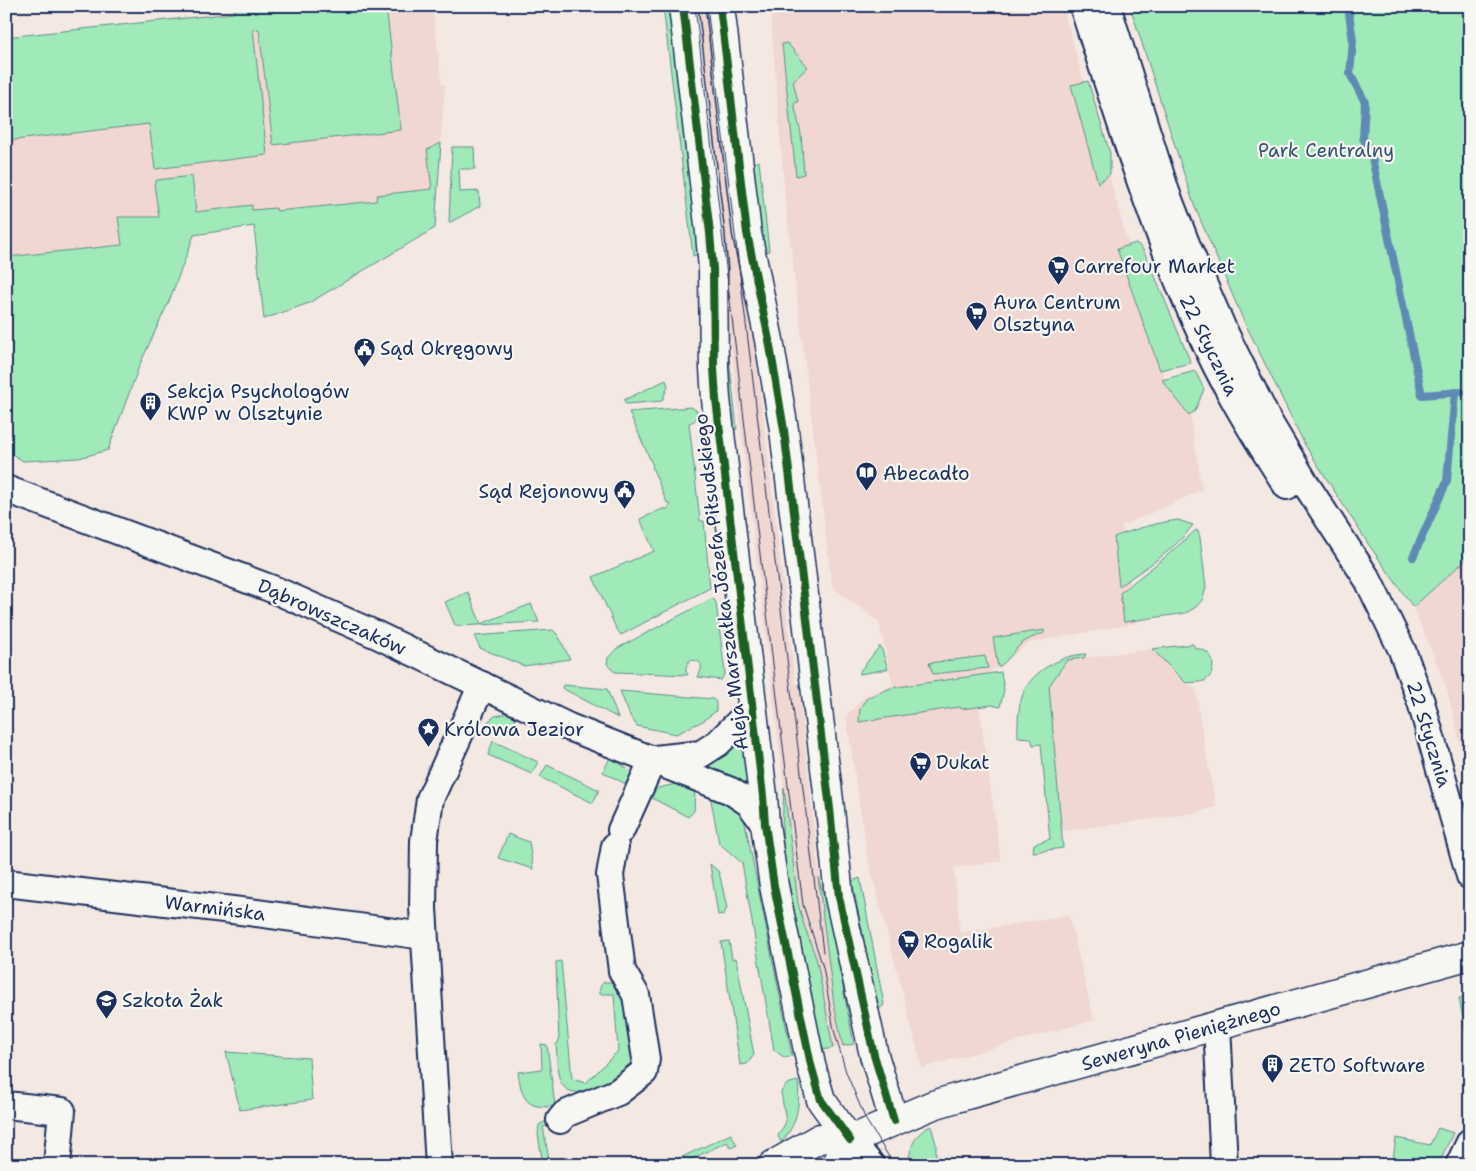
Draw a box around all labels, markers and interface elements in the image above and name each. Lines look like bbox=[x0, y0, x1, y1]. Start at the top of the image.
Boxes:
park label: Park Centralny bbox=[1258, 138, 1394, 163]
supermarket icon: Carrefour Market bbox=[1046, 254, 1070, 285]
place label: Carrefour Market bbox=[1074, 254, 1235, 279]
place label: Aura Centrum Olsztyna bbox=[993, 290, 1121, 337]
street label: 22 Stycznia bbox=[1174, 290, 1244, 400]
supermarket icon: Aura Centrum Olsztyna bbox=[965, 301, 989, 332]
public building icon: Sąd Okręgowy bbox=[352, 336, 376, 367]
place label: Sąd Okręgowy bbox=[380, 336, 513, 361]
place label: Sekcja Psychologów KWP w Olsztynie bbox=[167, 379, 349, 426]
building icon: Sekcja Psychologów KWP w Olsztynie bbox=[139, 390, 163, 421]
street label: Aleja Marszałka Józefa Piłsudskiego bbox=[688, 412, 754, 752]
library icon: Abecadło bbox=[855, 461, 879, 492]
place label: Abecadło bbox=[883, 461, 970, 486]
place label: Sąd Rejonowy bbox=[479, 479, 609, 504]
public building icon: Sąd Rejonowy bbox=[613, 479, 637, 510]
street label: Dąbrowszczaków bbox=[254, 573, 410, 661]
street label: 22 Stycznia bbox=[1401, 678, 1457, 790]
place icon: Królowa Jezior bbox=[416, 717, 440, 748]
place label: Królowa Jezior bbox=[444, 717, 584, 742]
supermarket icon: Dukat bbox=[908, 750, 932, 781]
place label: Dukat bbox=[936, 750, 990, 775]
street label: Warmińska bbox=[163, 889, 267, 927]
supermarket icon: Rogalik bbox=[896, 929, 920, 960]
place label: Rogalik bbox=[924, 929, 993, 954]
school or university icon: Szkoła Żak bbox=[94, 988, 118, 1019]
place label: Szkoła Żak bbox=[122, 988, 223, 1013]
street label: Seweryna Pieniężnego bbox=[1078, 996, 1284, 1076]
building icon: ZETO Software bbox=[1261, 1053, 1285, 1084]
place label: ZETO Software bbox=[1289, 1053, 1426, 1078]

